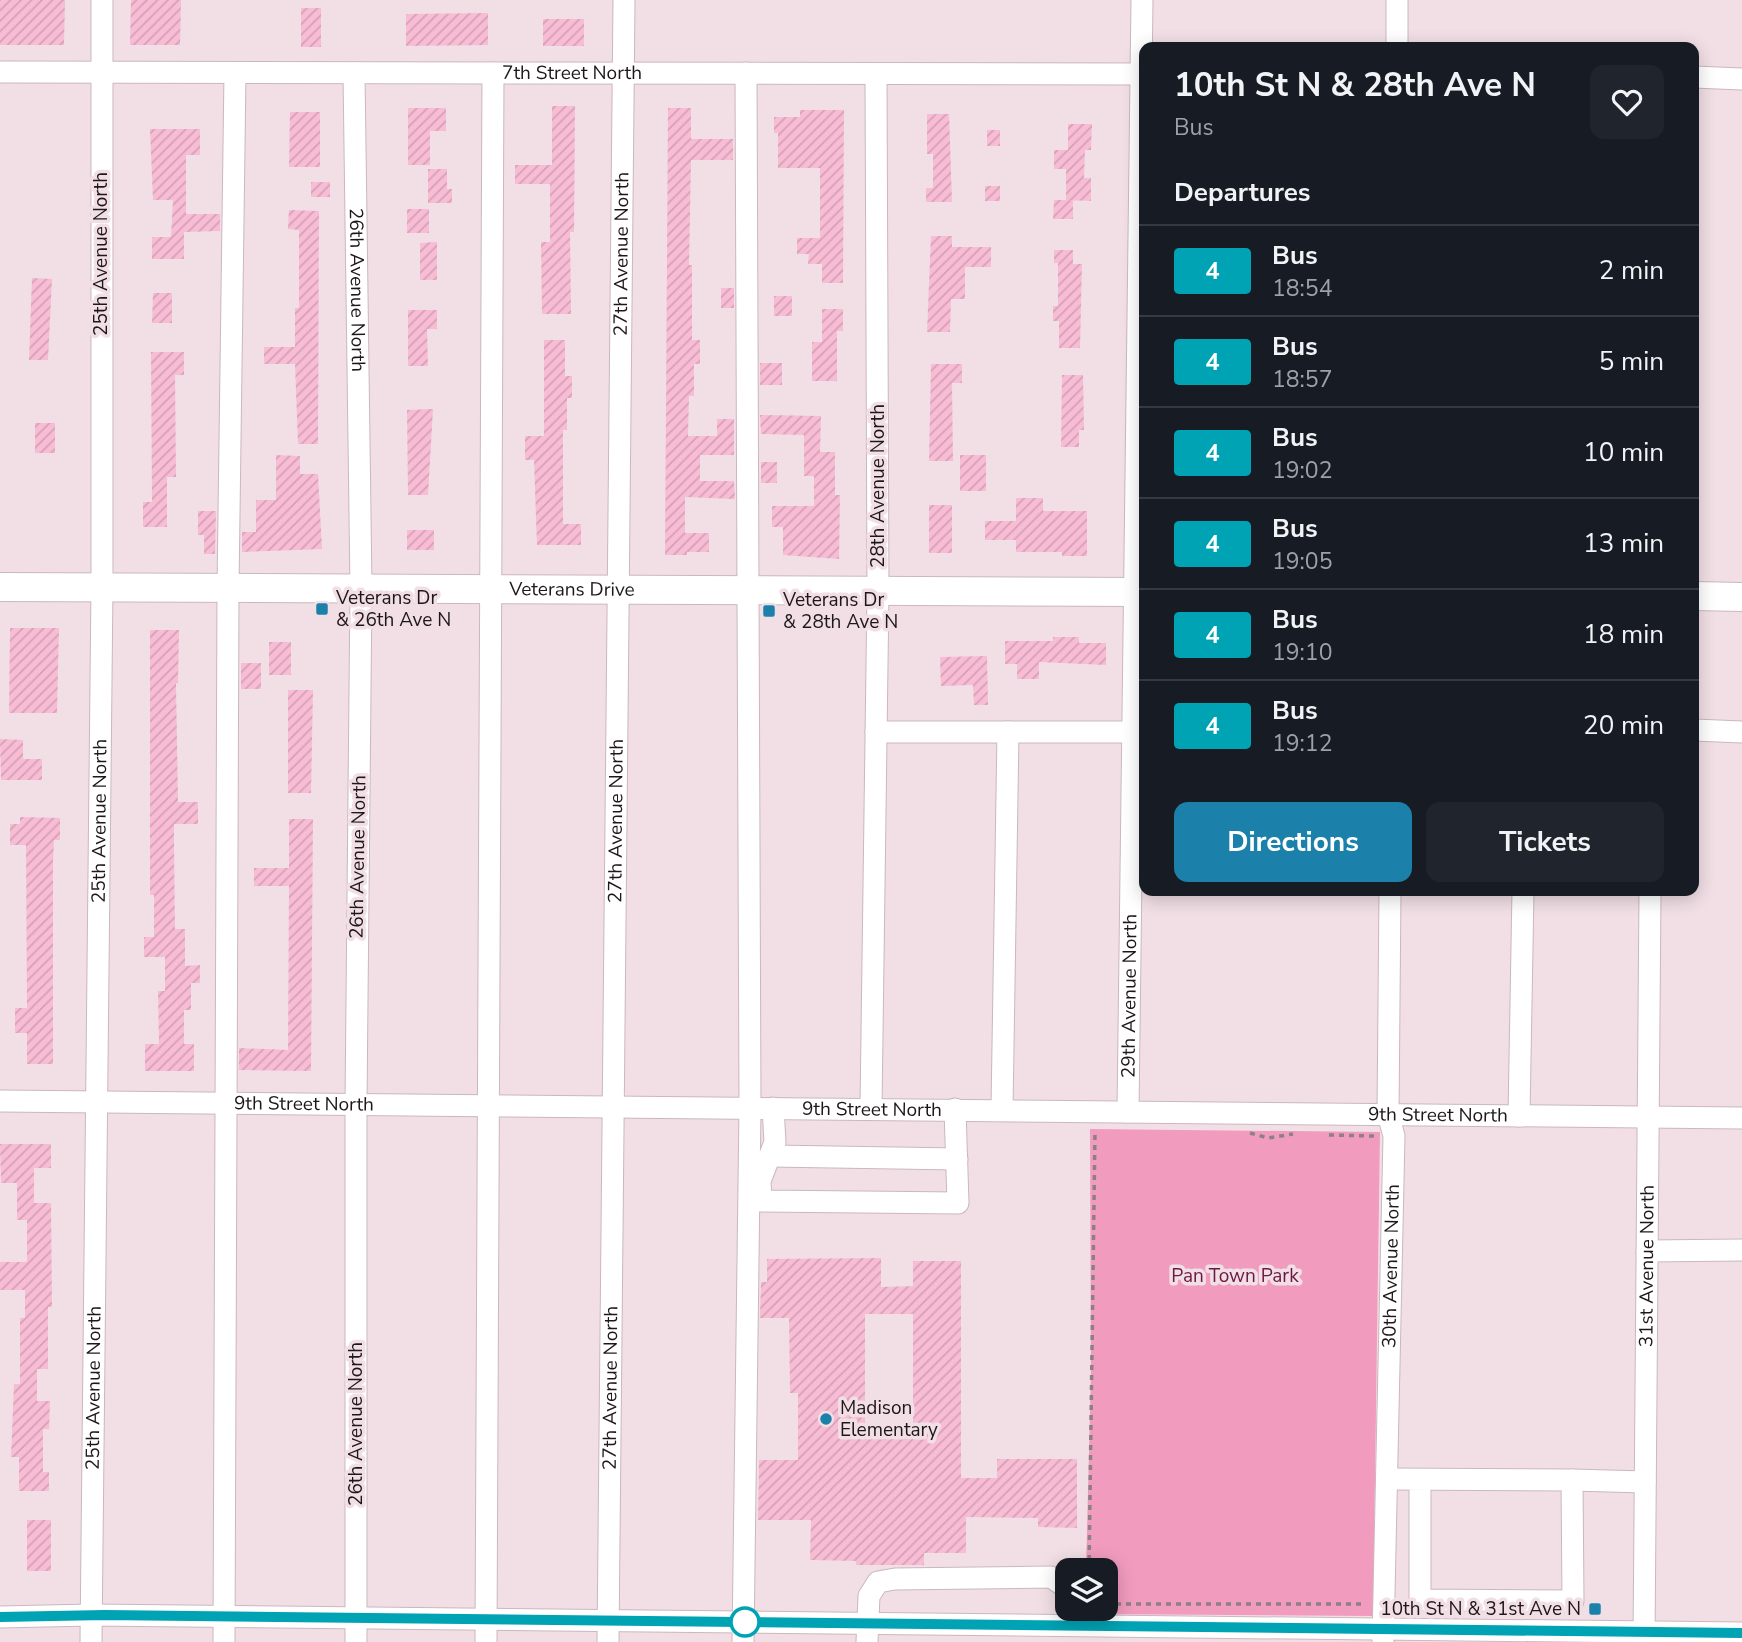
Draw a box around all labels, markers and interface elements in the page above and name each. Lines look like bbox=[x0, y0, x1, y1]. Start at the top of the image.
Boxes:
street label: 7th Street North bbox=[502, 60, 642, 86]
text: 10th St N & 28th Ave N bbox=[1174, 63, 1536, 108]
button: heart bbox=[1590, 65, 1664, 139]
text: Bus bbox=[1174, 112, 1214, 143]
street label: 25th Avenue North bbox=[88, 172, 114, 336]
street label: 27th Avenue North bbox=[608, 172, 635, 336]
text: Departures bbox=[1174, 175, 1310, 210]
street label: 26th Avenue North bbox=[343, 208, 371, 372]
text: Bus bbox=[1272, 238, 1318, 273]
text: 2 min bbox=[1599, 253, 1664, 288]
text: 4 bbox=[1205, 255, 1220, 287]
text: 18:54 bbox=[1272, 273, 1332, 304]
text: Bus bbox=[1272, 329, 1318, 364]
text: 5 min bbox=[1599, 344, 1664, 379]
text: 4 bbox=[1205, 346, 1220, 378]
text: 18:57 bbox=[1272, 364, 1332, 395]
street label: 28th Avenue North bbox=[865, 404, 891, 568]
text: Bus bbox=[1272, 420, 1318, 455]
text: 10 min bbox=[1583, 435, 1664, 470]
text: 4 bbox=[1205, 437, 1220, 469]
text: 19:02 bbox=[1272, 455, 1332, 486]
text: Bus bbox=[1272, 511, 1318, 546]
text: 13 min bbox=[1583, 526, 1664, 561]
text: 4 bbox=[1205, 528, 1220, 560]
text: 19:05 bbox=[1272, 546, 1332, 577]
street label: Veterans Drive bbox=[508, 576, 635, 603]
place label: Veterans Dr & 26th Ave N bbox=[335, 585, 451, 633]
place label: Veterans Dr & 28th Ave N bbox=[782, 587, 898, 635]
marker: Veterans Dr & 26th Ave N bbox=[314, 601, 330, 617]
text: Bus bbox=[1272, 602, 1318, 637]
marker: Veterans Dr & 28th Ave N bbox=[761, 603, 777, 619]
text: 18 min bbox=[1583, 617, 1664, 652]
text: 4 bbox=[1205, 619, 1220, 651]
text: 19:10 bbox=[1272, 637, 1332, 668]
text: Bus bbox=[1272, 693, 1318, 728]
text: 20 min bbox=[1583, 708, 1664, 743]
text: 4 bbox=[1205, 710, 1220, 742]
text: 19:12 bbox=[1272, 728, 1332, 759]
street label: 25th Avenue North bbox=[86, 739, 113, 903]
street label: 27th Avenue North bbox=[602, 739, 630, 903]
street label: 26th Avenue North bbox=[344, 775, 372, 939]
button: Directions bbox=[1174, 802, 1412, 882]
button: Tickets bbox=[1426, 802, 1664, 882]
street label: 29th Avenue North bbox=[1115, 914, 1143, 1078]
street label: 9th Street North bbox=[234, 1090, 374, 1118]
street label: 9th Street North bbox=[802, 1096, 942, 1123]
street label: 9th Street North bbox=[1368, 1101, 1508, 1129]
street label: 30th Avenue North bbox=[1376, 1184, 1406, 1348]
street label: 31st Avenue North bbox=[1633, 1185, 1661, 1347]
park label: Pan Town Park bbox=[1171, 1263, 1299, 1289]
street label: 25th Avenue North bbox=[80, 1306, 107, 1470]
street label: 27th Avenue North bbox=[597, 1306, 624, 1470]
street label: 26th Avenue North bbox=[343, 1342, 369, 1506]
place label: Madison Elementary bbox=[840, 1395, 938, 1443]
marker: Madison Elementary bbox=[818, 1411, 834, 1427]
map controls bbox=[1055, 1558, 1118, 1621]
button: layers bbox=[1055, 1558, 1118, 1621]
place label: 10th St N & 31st Ave N bbox=[1380, 1596, 1581, 1622]
marker: 10th St N & 31st Ave N bbox=[1587, 1601, 1603, 1617]
unlabelled marker bbox=[730, 1607, 760, 1637]

